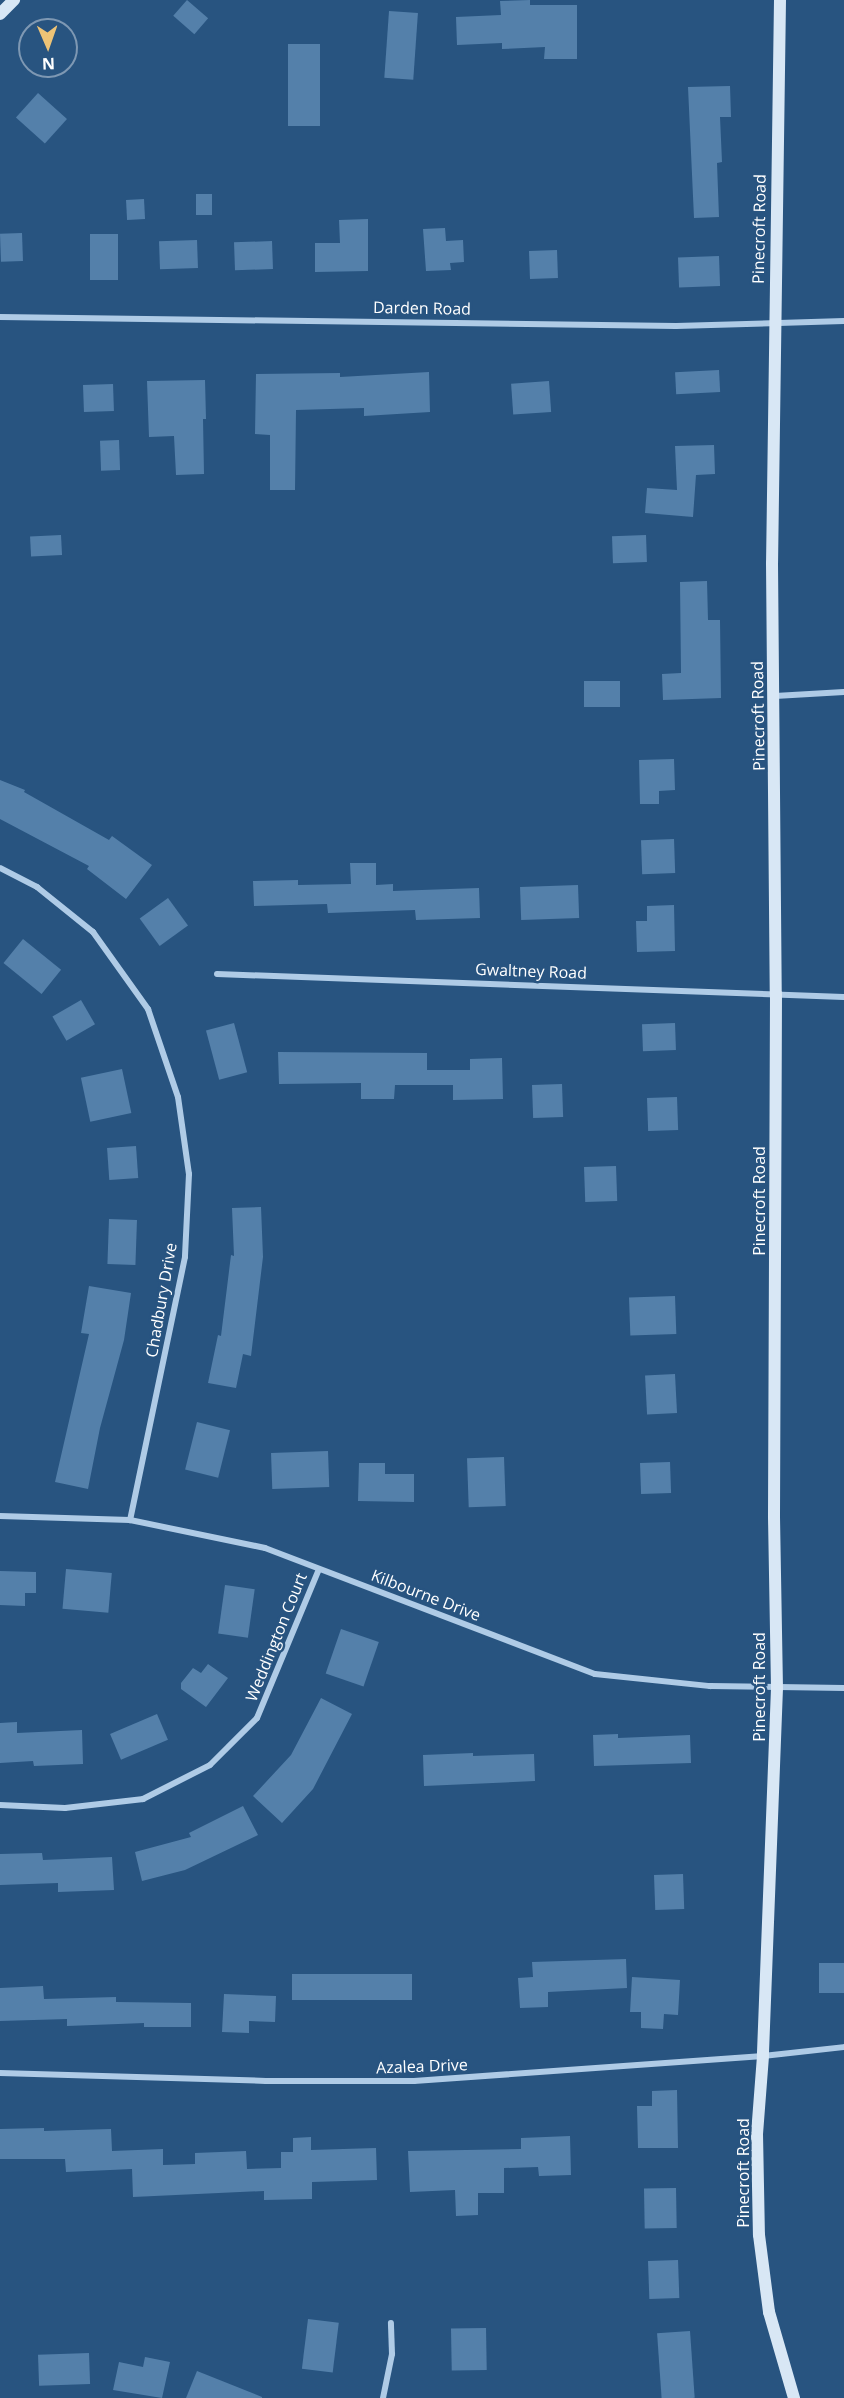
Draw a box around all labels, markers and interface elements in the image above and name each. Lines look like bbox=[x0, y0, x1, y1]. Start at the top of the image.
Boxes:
north arrow bbox=[18, 18, 78, 78]
text: N bbox=[42, 53, 55, 75]
street label: Pinecroft Road bbox=[748, 174, 770, 284]
street label: Darden Road bbox=[373, 298, 471, 318]
street label: Pinecroft Road bbox=[747, 661, 769, 771]
street label: Gwaltney Road bbox=[475, 959, 587, 983]
street label: Pinecroft Road bbox=[749, 1146, 769, 1256]
street label: Chadbury Drive bbox=[141, 1241, 181, 1359]
street label: Kilbourne Drive bbox=[369, 1565, 483, 1625]
street label: Weddington Court bbox=[241, 1570, 311, 1704]
street label: Pinecroft Road bbox=[749, 1632, 769, 1742]
street label: Azalea Drive bbox=[376, 2055, 468, 2077]
street label: Pinecroft Road bbox=[733, 2118, 753, 2228]

